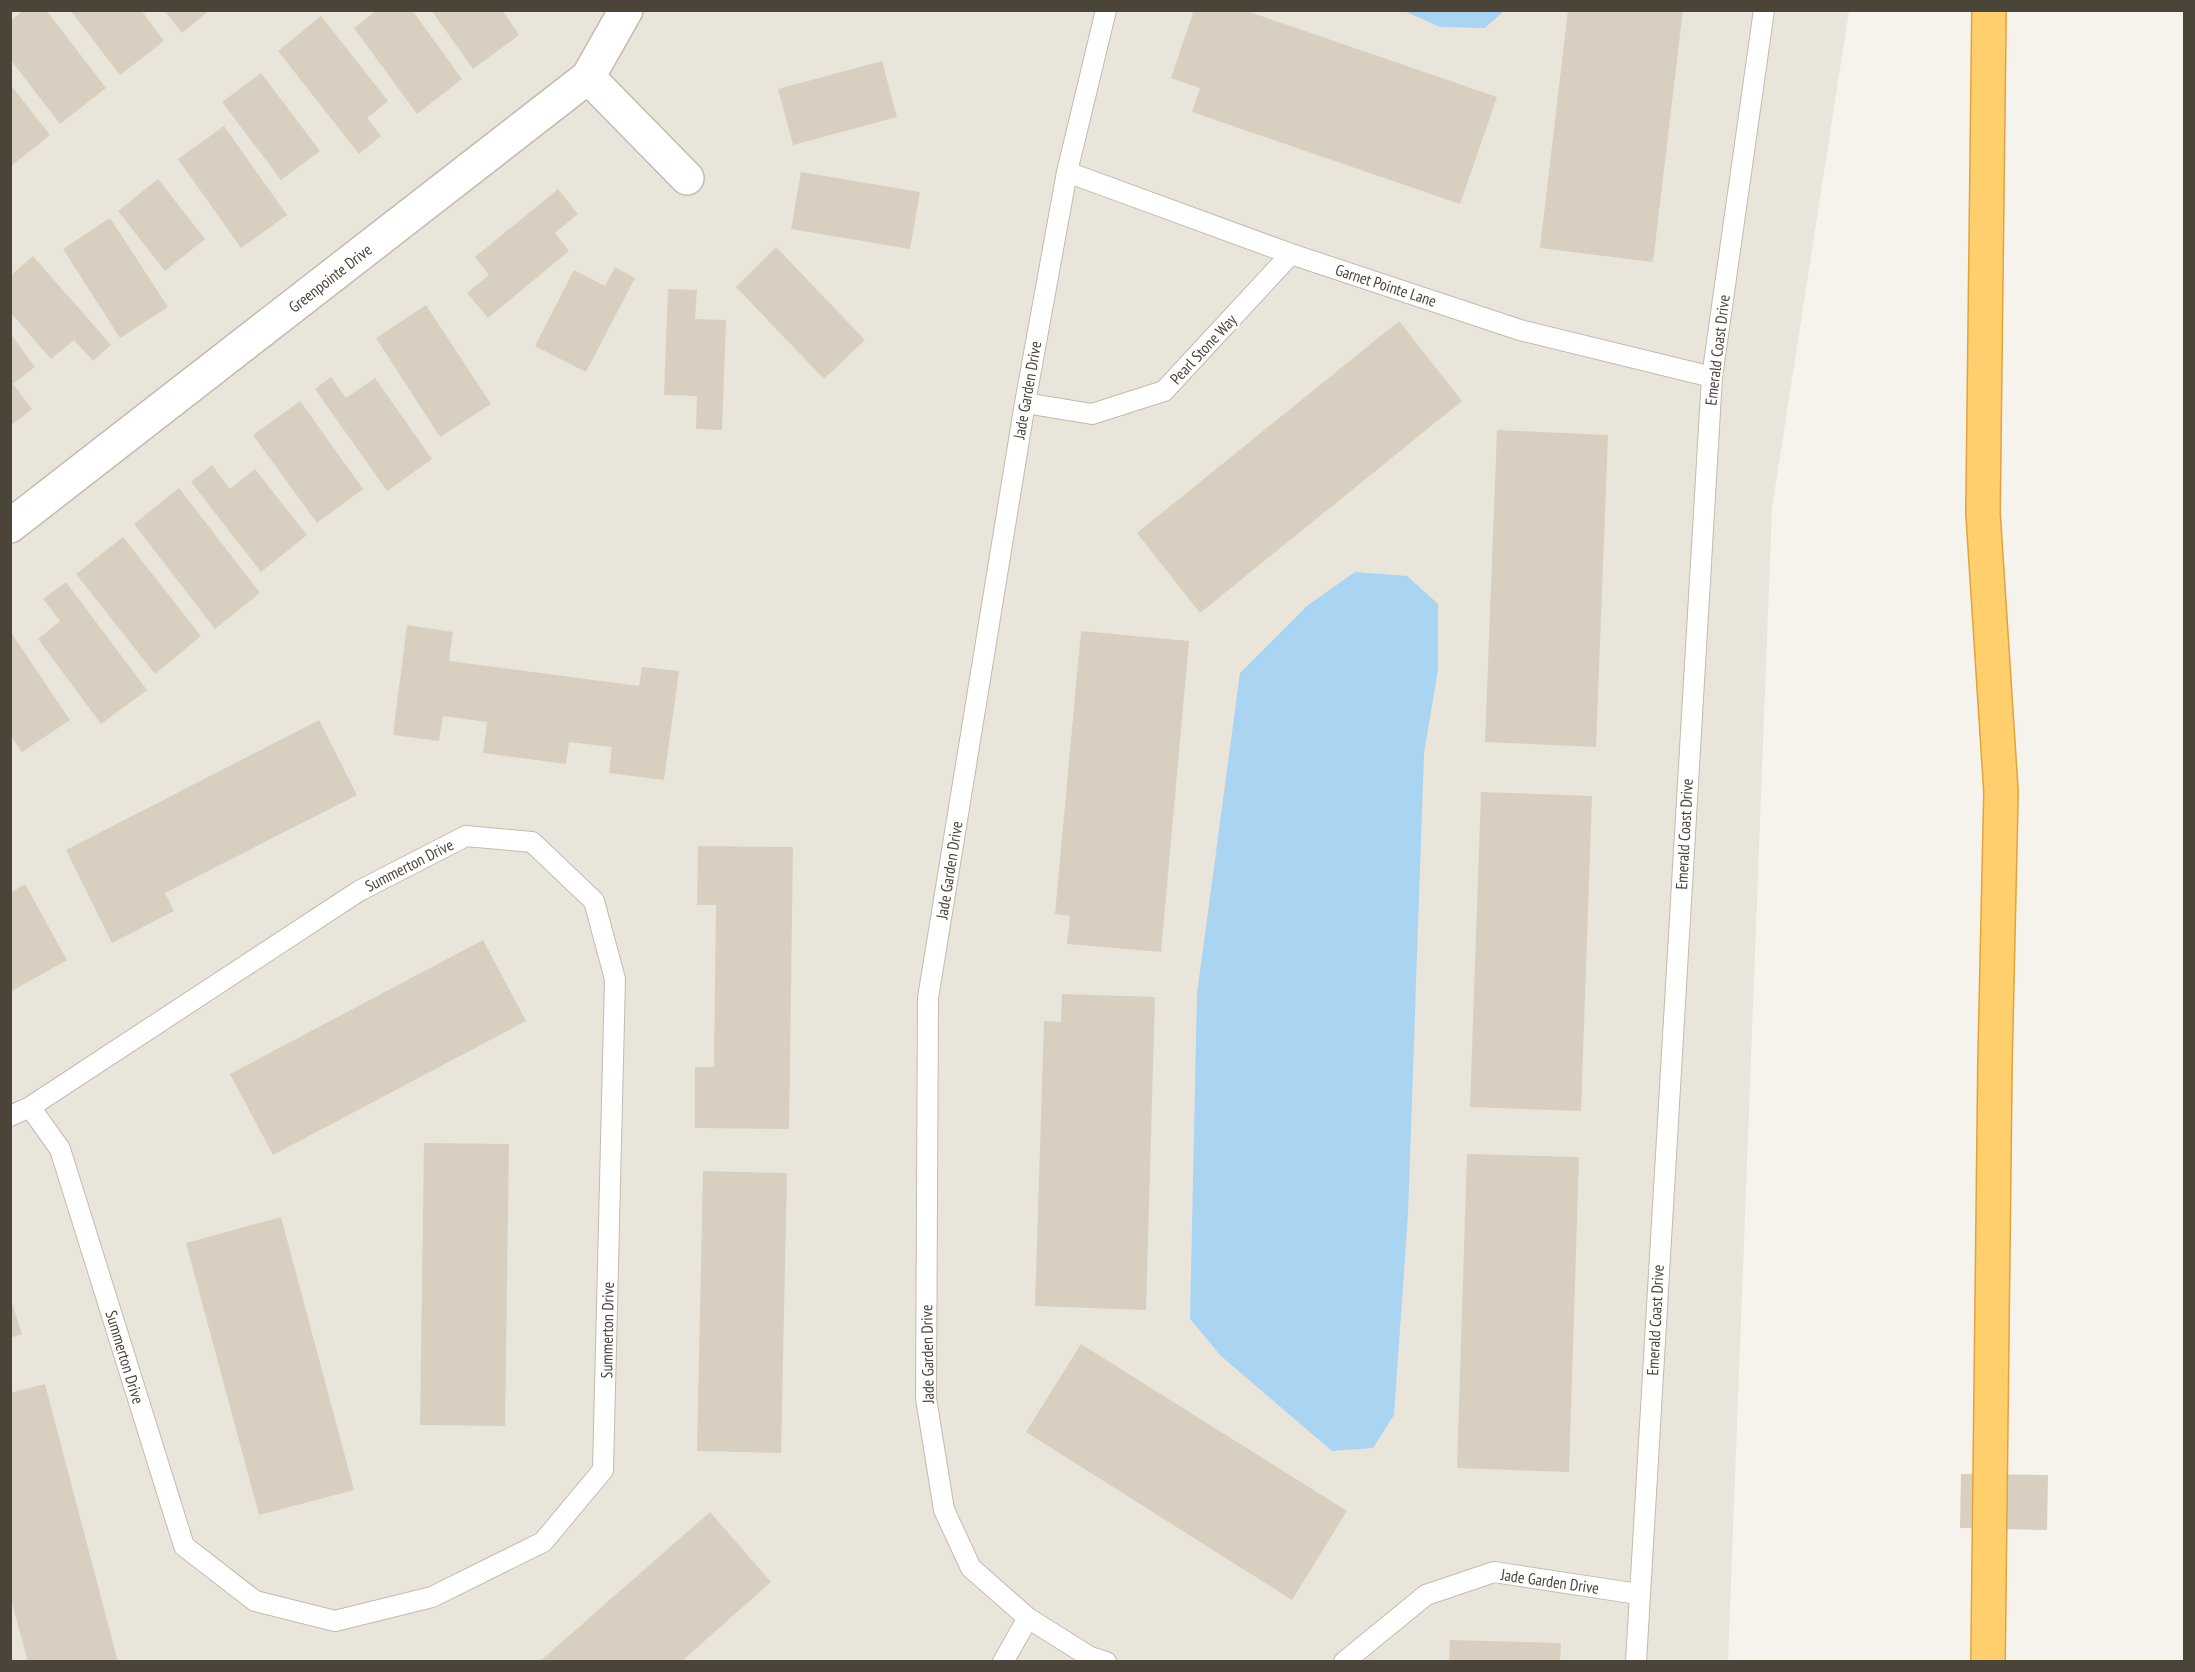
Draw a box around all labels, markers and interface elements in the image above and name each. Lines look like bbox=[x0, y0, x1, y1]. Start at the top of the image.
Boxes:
street label: Greenpointe Drive bbox=[284, 239, 376, 317]
street label: Garnet Pointe Lane bbox=[1333, 259, 1439, 311]
street label: Emerald Coast Drive bbox=[1700, 294, 1734, 406]
street label: Pearl Stone Way bbox=[1165, 310, 1241, 388]
street label: Jade Garden Drive bbox=[1008, 340, 1045, 441]
street label: Emerald Coast Drive bbox=[1671, 778, 1697, 890]
street label: Jade Garden Drive bbox=[931, 820, 967, 921]
street label: Summerton Drive bbox=[361, 834, 457, 896]
street label: Emerald Coast Drive bbox=[1642, 1264, 1668, 1376]
street label: Summerton Drive bbox=[596, 1281, 618, 1379]
street label: Jade Garden Drive bbox=[916, 1304, 938, 1405]
street label: Summerton Drive bbox=[101, 1308, 149, 1406]
street label: Jade Garden Drive bbox=[1499, 1564, 1600, 1598]

